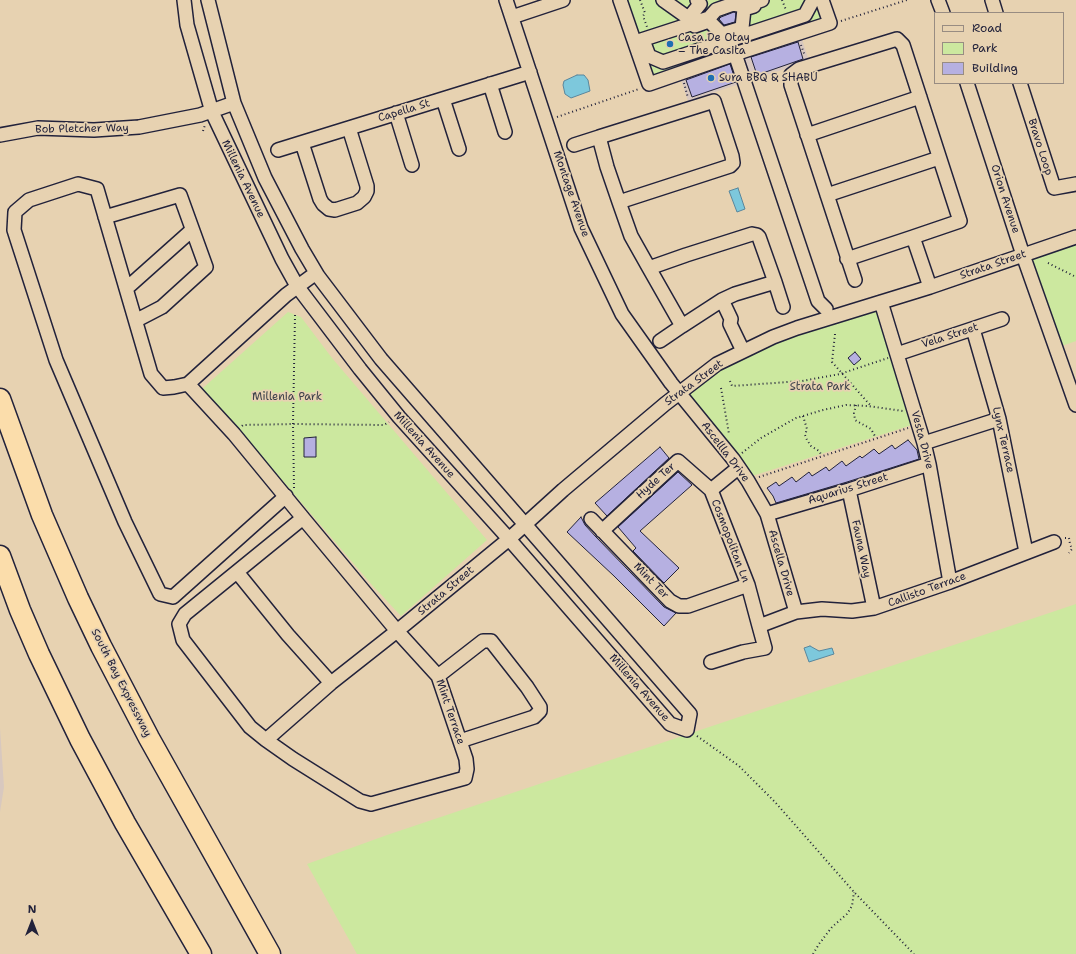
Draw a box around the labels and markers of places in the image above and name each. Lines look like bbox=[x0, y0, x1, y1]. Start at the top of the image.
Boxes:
place label: Casa De Otay – The Casita bbox=[678, 31, 750, 57]
marker: Casa De Otay – The Casita bbox=[665, 39, 675, 49]
place label: Sura BBQ & SHABU bbox=[719, 71, 818, 85]
marker: Sura BBQ & SHABU bbox=[706, 73, 716, 83]

